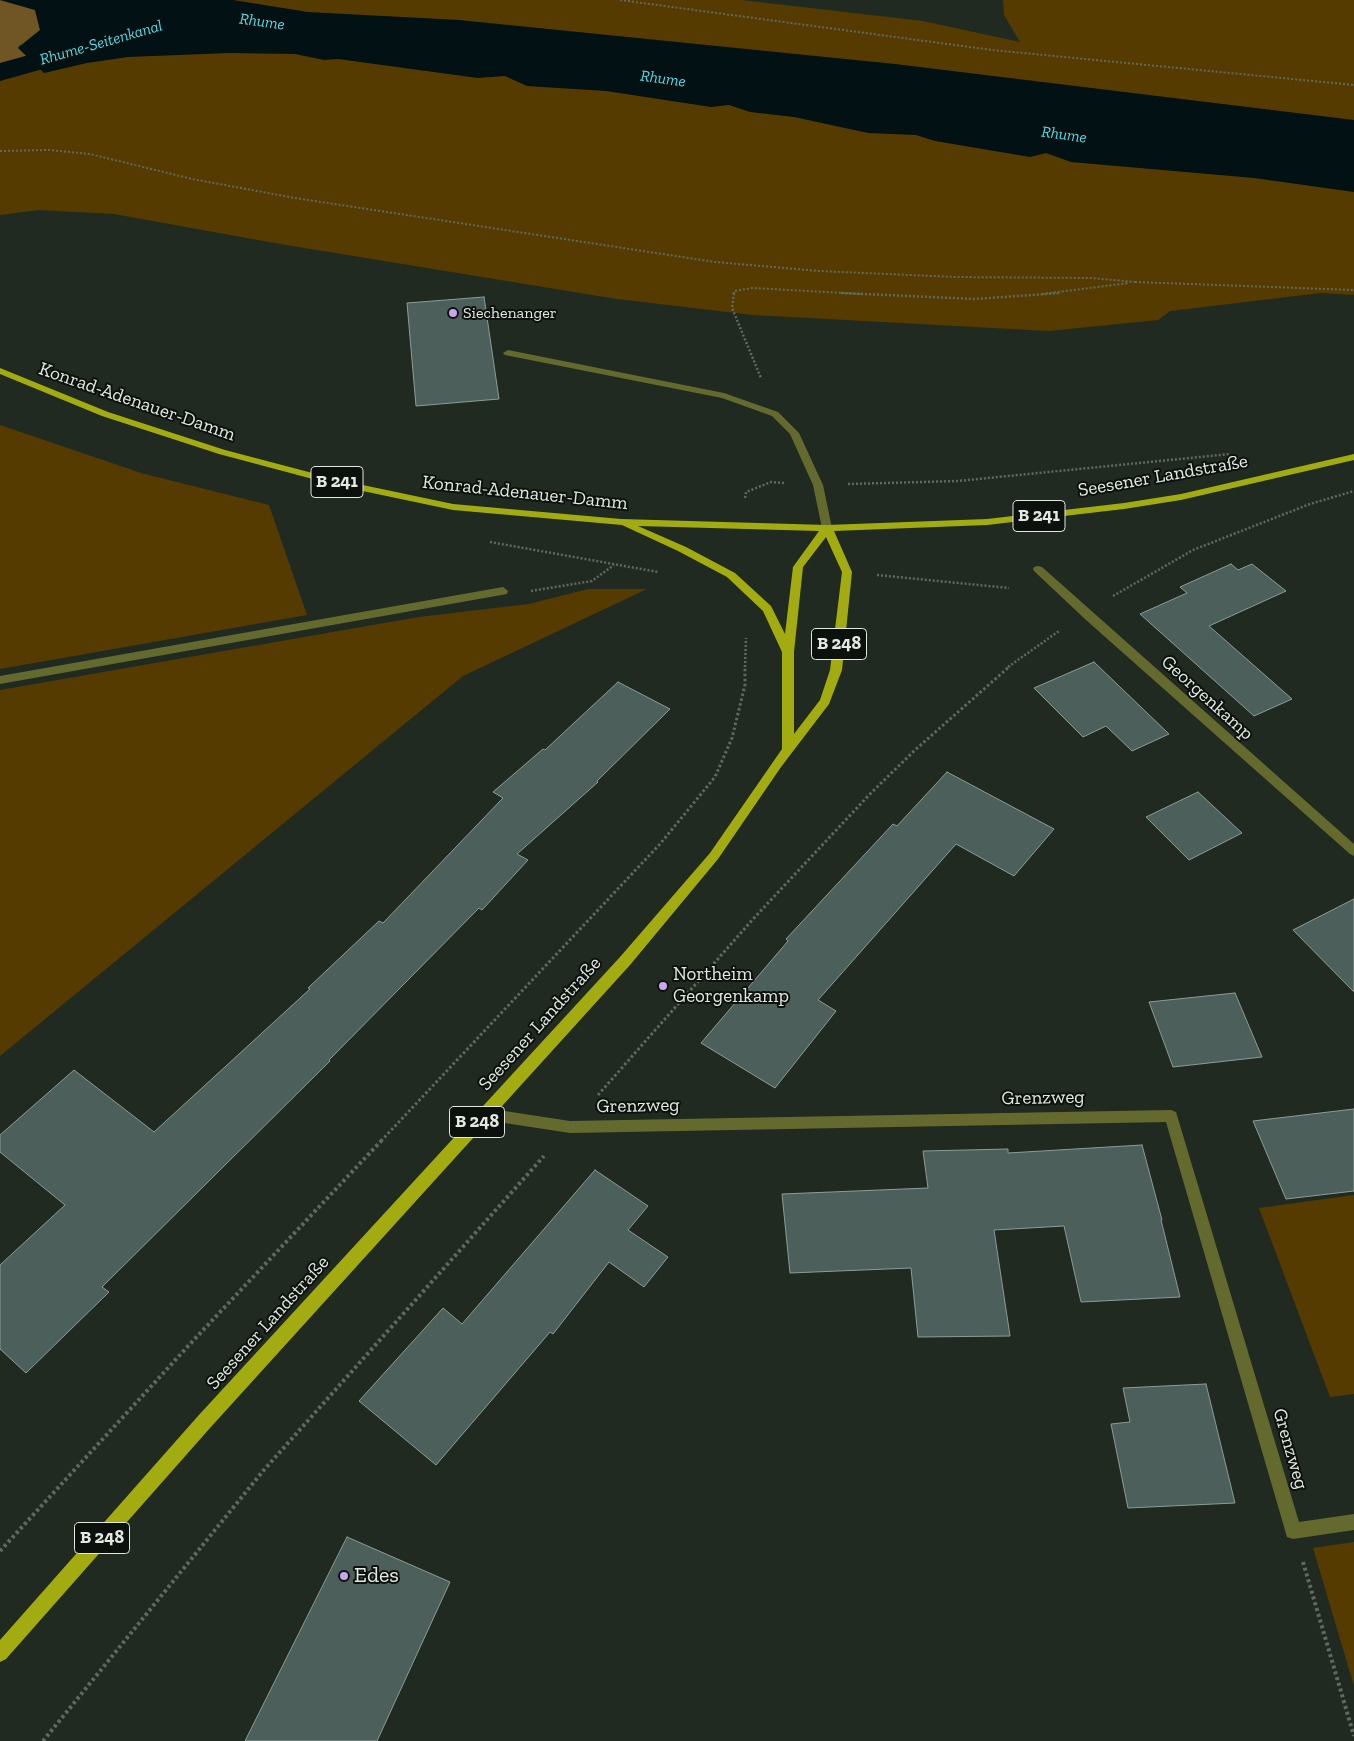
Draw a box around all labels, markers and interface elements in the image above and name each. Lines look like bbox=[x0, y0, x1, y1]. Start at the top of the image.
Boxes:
water label: Rhume bbox=[238, 9, 286, 35]
water label: Rhume-Seitenkanal bbox=[37, 16, 165, 70]
water label: Rhume bbox=[639, 66, 687, 92]
water label: Rhume bbox=[1040, 122, 1088, 148]
place label: Siechenanger bbox=[463, 303, 556, 323]
marker: Siechenanger bbox=[447, 307, 459, 319]
street label: Konrad-Adenauer-Damm bbox=[36, 358, 238, 446]
street label: Seesener Landstraße bbox=[1076, 450, 1250, 502]
road number: B 241 bbox=[311, 467, 363, 498]
street label: Konrad-Adenauer-Damm bbox=[421, 471, 629, 515]
road number: B 241 bbox=[1013, 501, 1065, 532]
road number: B 248 bbox=[812, 629, 866, 660]
street label: Georgenkamp bbox=[1156, 651, 1258, 745]
street label: Seesener Landstraße bbox=[474, 952, 606, 1096]
place label: Northeim Georgenkamp bbox=[673, 964, 789, 1008]
marker: Northeim Georgenkamp bbox=[657, 980, 669, 992]
street label: Grenzweg bbox=[1001, 1086, 1085, 1110]
street label: Grenzweg bbox=[596, 1094, 680, 1118]
road number: B 248 bbox=[450, 1106, 504, 1138]
street label: Seesener Landstraße bbox=[202, 1251, 334, 1395]
street label: Grenzweg bbox=[1268, 1406, 1312, 1492]
road number: B 248 bbox=[74, 1522, 130, 1554]
place label: Edes bbox=[354, 1563, 399, 1589]
marker: Edes bbox=[338, 1570, 350, 1582]

